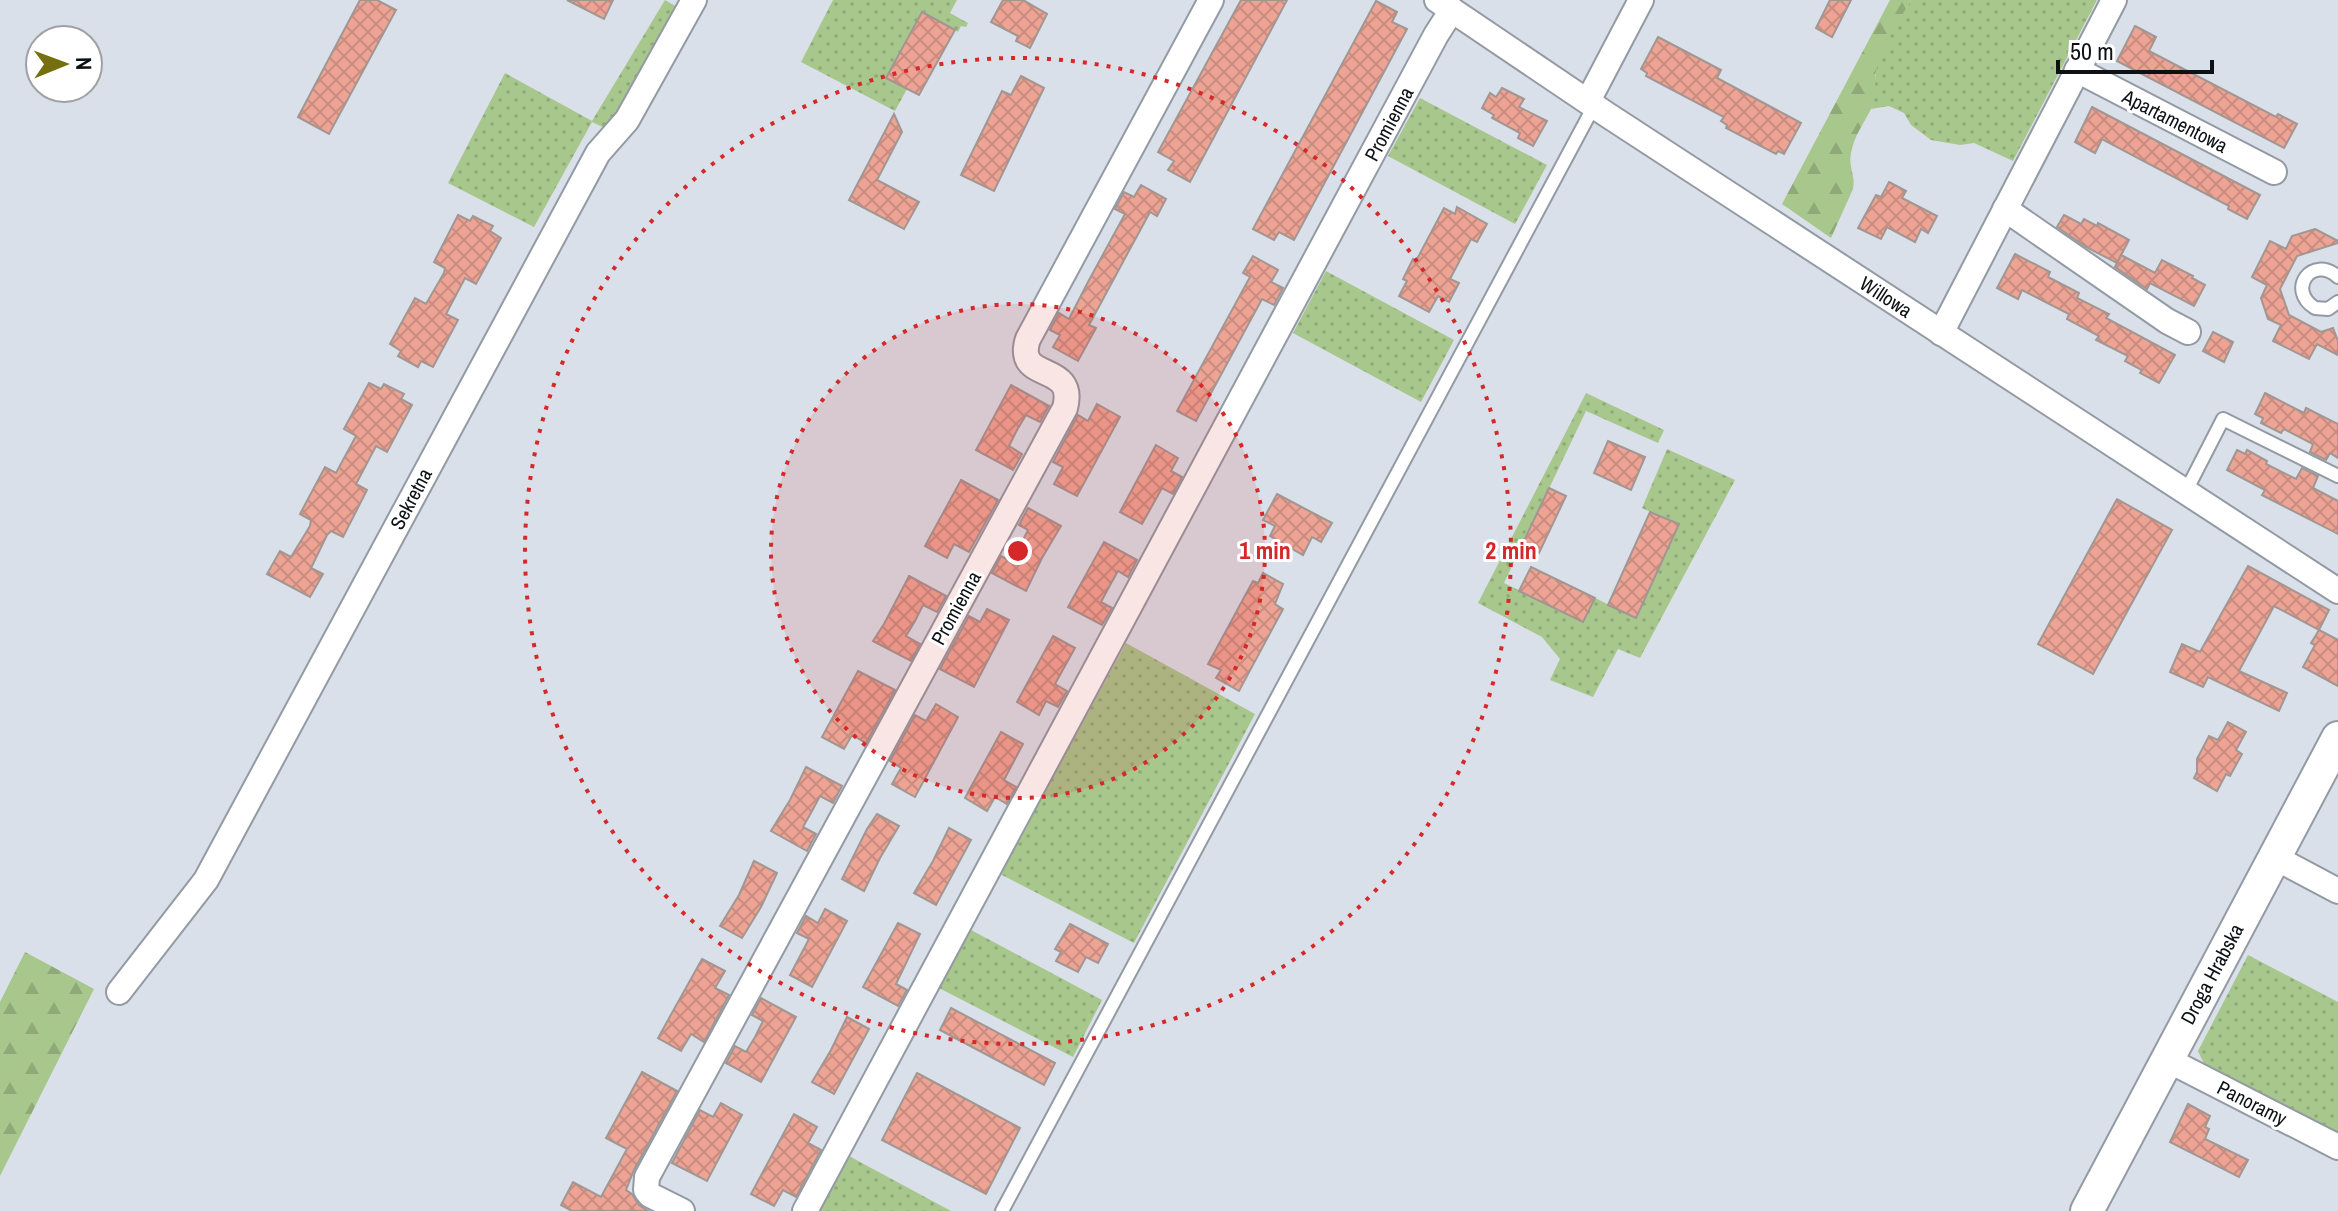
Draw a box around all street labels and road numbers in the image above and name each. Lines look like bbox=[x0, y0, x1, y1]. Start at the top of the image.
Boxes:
street label: Promienna bbox=[1358, 82, 1419, 166]
street label: Apartamentowa bbox=[2117, 82, 2233, 159]
street label: Willowa bbox=[1855, 270, 1918, 324]
street label: Sekretna bbox=[383, 463, 438, 534]
street label: Promienna bbox=[924, 566, 987, 649]
street label: Droga Hrabska bbox=[2174, 919, 2249, 1029]
street label: Panoramy bbox=[2213, 1074, 2292, 1132]

